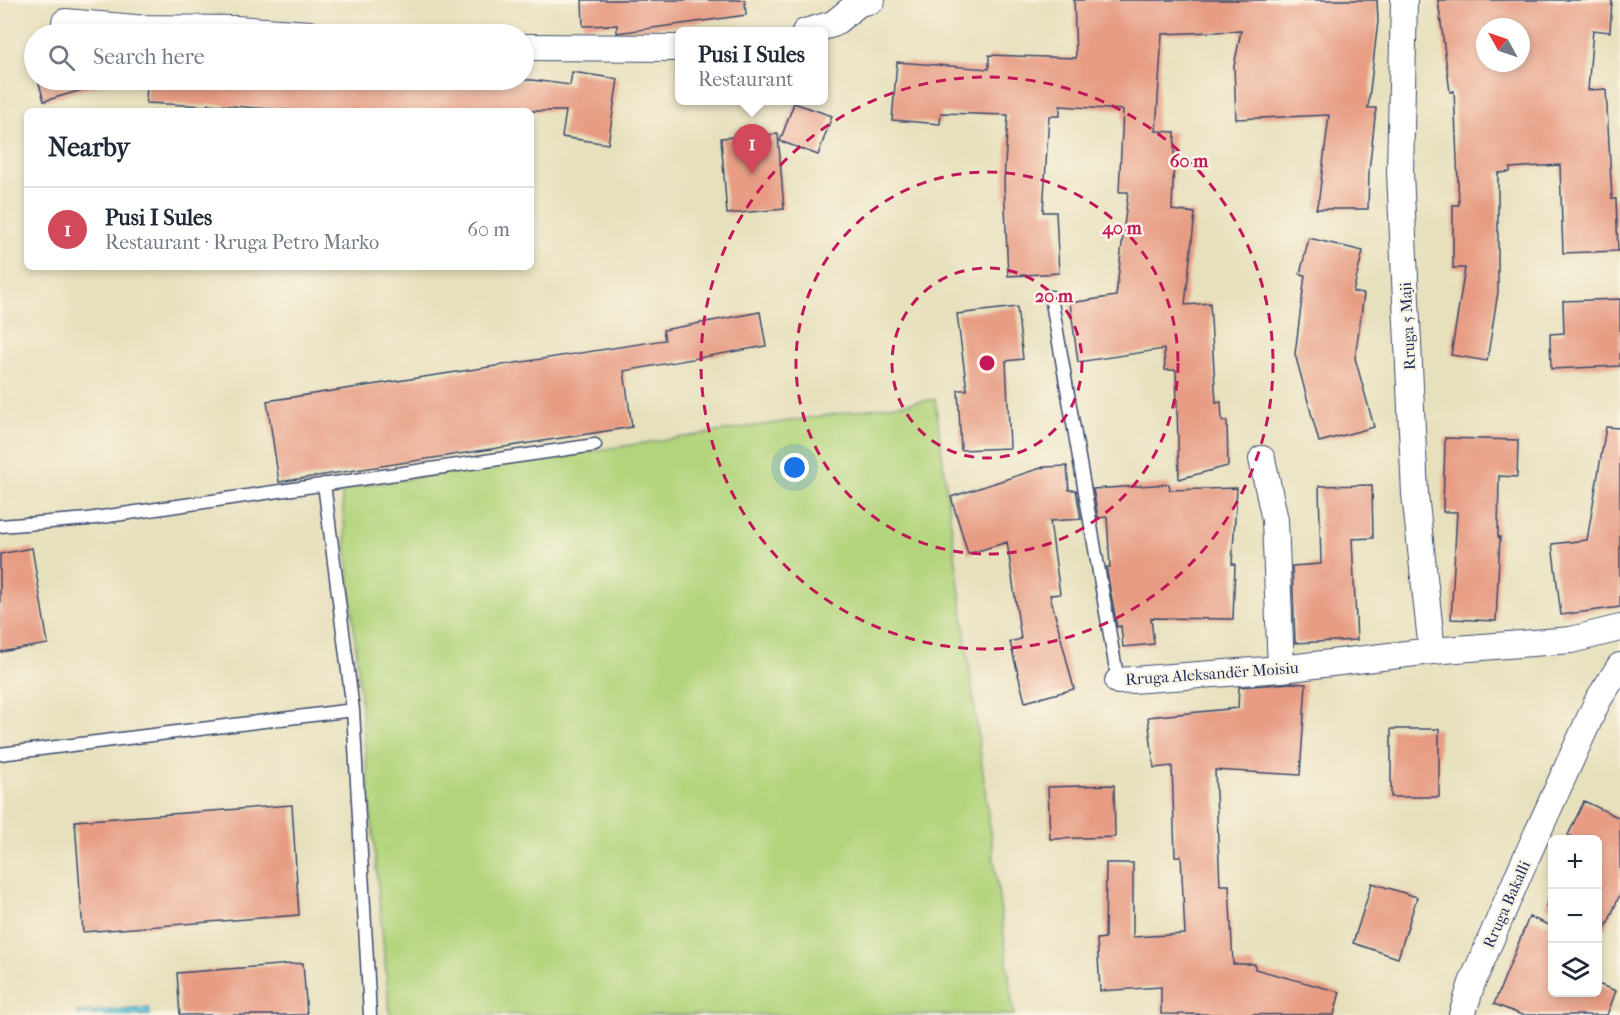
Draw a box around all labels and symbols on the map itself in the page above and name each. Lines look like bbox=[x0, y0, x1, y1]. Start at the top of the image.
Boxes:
north arrow bbox=[1476, 18, 1530, 72]
pin: 1 bbox=[732, 124, 771, 174]
text: 60 m bbox=[1170, 151, 1209, 172]
text: 40 m bbox=[1101, 218, 1143, 239]
street label: Rruga 5 Maji bbox=[1396, 281, 1419, 370]
text: 20 m bbox=[1035, 286, 1074, 307]
centre of rings bbox=[977, 353, 997, 373]
your location bbox=[780, 453, 809, 482]
street label: Rruga Aleksandër Moisiu bbox=[1125, 658, 1299, 689]
street label: Rruga Bakalli bbox=[1479, 857, 1534, 951]

